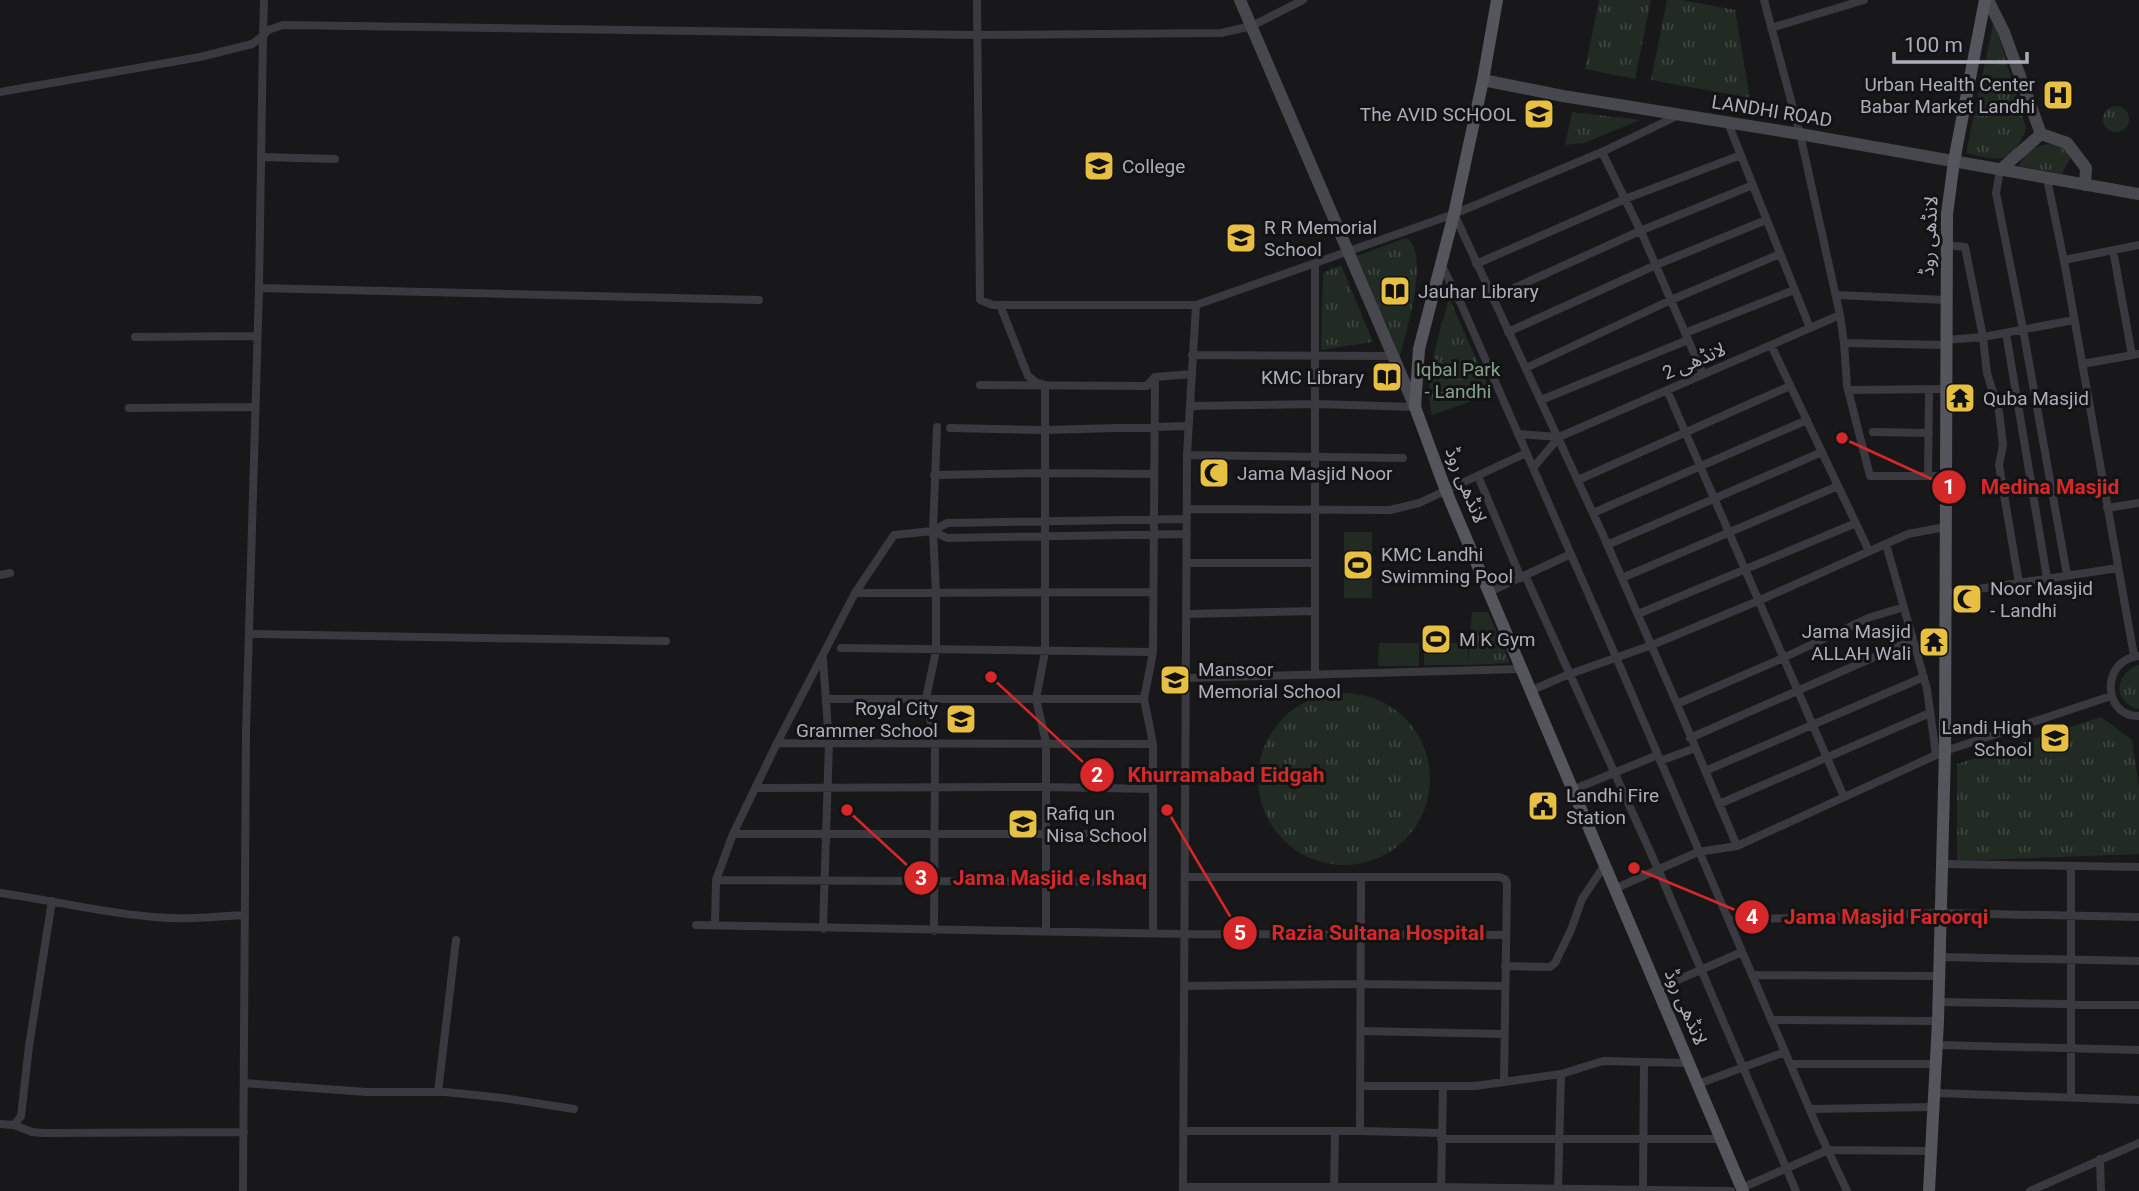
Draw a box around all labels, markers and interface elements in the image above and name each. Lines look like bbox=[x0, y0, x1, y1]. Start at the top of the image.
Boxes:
scale bar bbox=[1894, 21, 2027, 65]
text: 100 m bbox=[1904, 33, 1963, 57]
place label: Urban Health Center Babar Market Landhi bbox=[1860, 73, 2036, 118]
hospital icon: Urban Health Center Babar Market Landhi bbox=[2041, 78, 2075, 112]
street label: LANDHI ROAD bbox=[1710, 90, 1834, 132]
school or university icon: The AVID SCHOOL bbox=[1522, 97, 1556, 131]
place label: The AVID SCHOOL bbox=[1360, 103, 1516, 126]
school or university icon: College bbox=[1082, 149, 1116, 183]
place label: College bbox=[1122, 155, 1185, 178]
street label: لانڈھی روڈ bbox=[1915, 195, 1943, 277]
place label: R R Memorial School bbox=[1264, 216, 1377, 261]
school or university icon: R R Memorial School bbox=[1224, 221, 1258, 255]
library icon: Jauhar Library bbox=[1378, 274, 1412, 308]
place label: Jauhar Library bbox=[1418, 280, 1539, 303]
street label: لانڈھی 2 bbox=[1659, 337, 1729, 385]
park label: Iqbal Park - Landhi bbox=[1416, 358, 1501, 403]
library icon: KMC Library bbox=[1370, 360, 1404, 394]
place label: KMC Library bbox=[1261, 366, 1364, 389]
temple icon: Quba Masjid bbox=[1943, 381, 1977, 415]
place label: Quba Masjid bbox=[1983, 387, 2089, 410]
street label: لانڈھی روڈ bbox=[1440, 443, 1492, 527]
mosque icon: Jama Masjid Noor bbox=[1197, 456, 1231, 490]
place label: Jama Masjid Noor bbox=[1237, 462, 1393, 485]
callout: Medina Masjid bbox=[1932, 466, 2133, 508]
text: 1 bbox=[1943, 475, 1955, 499]
text: Medina Masjid bbox=[1981, 475, 2119, 499]
place label: KMC Landhi Swimming Pool bbox=[1381, 543, 1513, 588]
sports icon: KMC Landhi Swimming Pool bbox=[1341, 548, 1375, 582]
place label: Noor Masjid - Landhi bbox=[1990, 577, 2093, 622]
mosque icon: Noor Masjid - Landhi bbox=[1950, 582, 1984, 616]
place label: Jama Masjid ALLAH Wali bbox=[1802, 620, 1911, 665]
sports icon: M K Gym bbox=[1419, 622, 1453, 656]
temple icon: Jama Masjid ALLAH Wali bbox=[1917, 625, 1951, 659]
place label: M K Gym bbox=[1459, 628, 1536, 651]
place label: Mansoor Memorial School bbox=[1198, 658, 1341, 703]
school or university icon: Mansoor Memorial School bbox=[1158, 663, 1192, 697]
place label: Royal City Grammer School bbox=[796, 697, 938, 742]
school or university icon: Royal City Grammer School bbox=[944, 702, 978, 736]
place label: Landi High School bbox=[1942, 716, 2032, 761]
school or university icon: Landi High School bbox=[2038, 721, 2072, 755]
callout: Khurramabad Eidgah bbox=[1079, 754, 1339, 796]
text: 2 bbox=[1091, 763, 1103, 787]
text: Khurramabad Eidgah bbox=[1128, 763, 1324, 787]
place label: Landhi Fire Station bbox=[1566, 784, 1659, 829]
public building icon: Landhi Fire Station bbox=[1526, 789, 1560, 823]
place label: Rafiq un Nisa School bbox=[1046, 802, 1147, 847]
school or university icon: Rafiq un Nisa School bbox=[1006, 807, 1040, 841]
callout: Jama Masjid e Ishaq bbox=[904, 857, 1161, 899]
text: 3 bbox=[915, 866, 927, 890]
text: Jama Masjid e Ishaq bbox=[953, 866, 1147, 890]
callout: Jama Masjid Faroorqi bbox=[1735, 896, 2002, 938]
text: 4 bbox=[1746, 905, 1758, 929]
text: Jama Masjid Faroorqi bbox=[1784, 905, 1988, 929]
callout: Razia Sultana Hospital bbox=[1223, 912, 1499, 954]
text: 5 bbox=[1234, 921, 1246, 945]
text: Razia Sultana Hospital bbox=[1272, 921, 1484, 945]
street label: لانڈھی روڈ bbox=[1660, 965, 1712, 1049]

